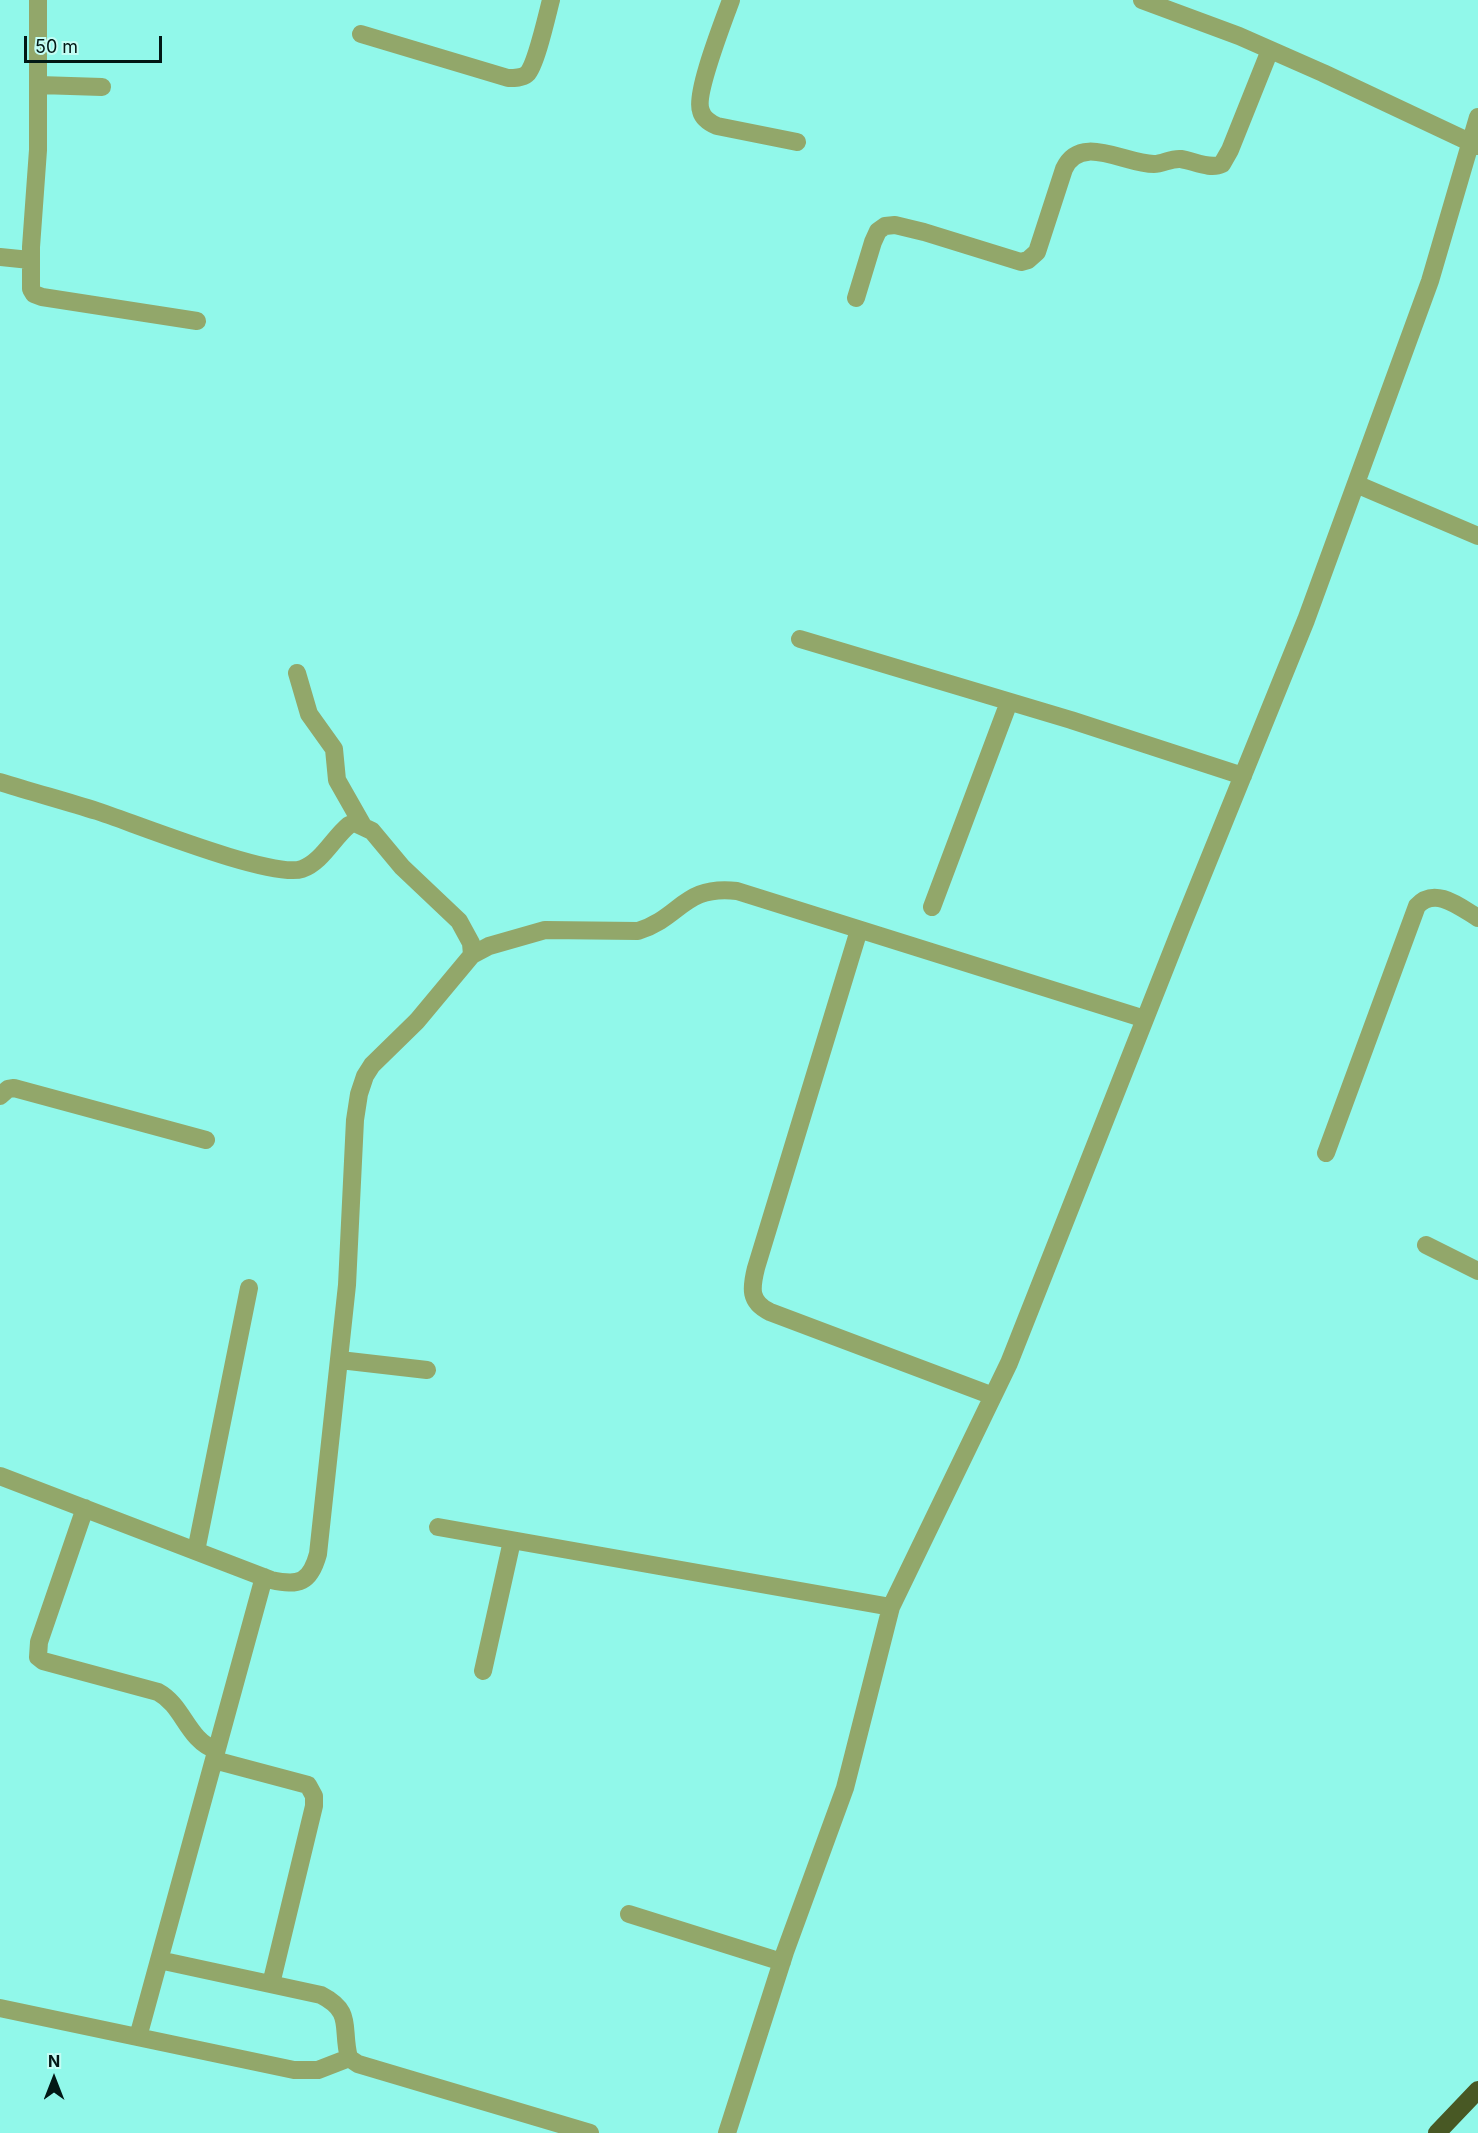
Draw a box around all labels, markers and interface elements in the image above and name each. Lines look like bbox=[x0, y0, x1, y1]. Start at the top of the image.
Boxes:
scale bar bbox=[27, 24, 165, 62]
text: 50 m bbox=[35, 36, 78, 57]
north arrow bbox=[24, 2049, 84, 2109]
text: N bbox=[48, 2051, 60, 2071]

